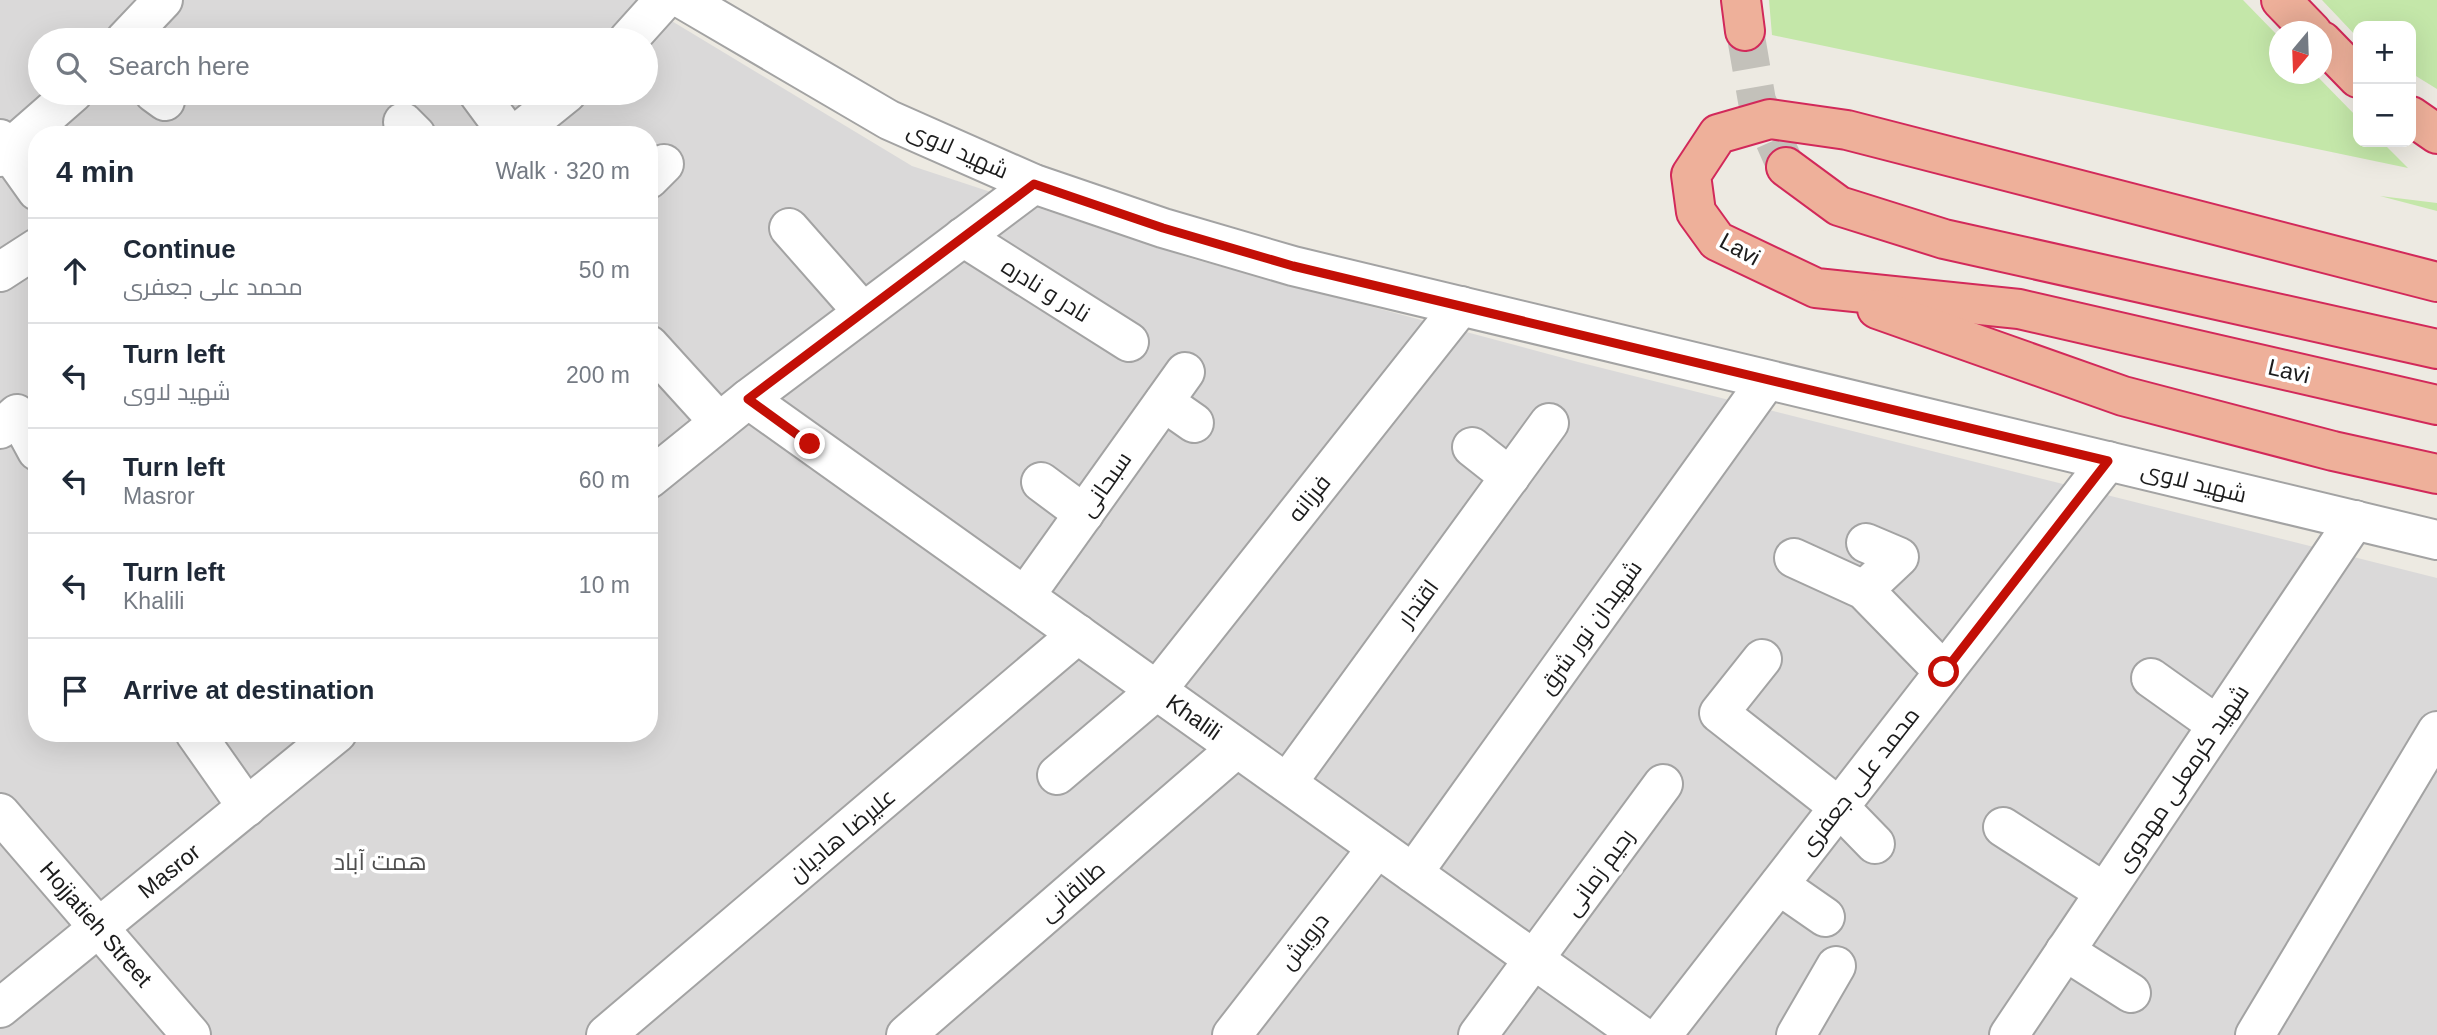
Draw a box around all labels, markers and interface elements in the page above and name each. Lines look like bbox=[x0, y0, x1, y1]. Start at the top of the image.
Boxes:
north arrow bbox=[2269, 21, 2332, 84]
map controls bbox=[2353, 21, 2416, 147]
button: + bbox=[2353, 21, 2416, 84]
search box bbox=[28, 28, 658, 105]
icon: search bbox=[52, 48, 90, 86]
text: Search here bbox=[108, 51, 250, 81]
button: − bbox=[2353, 84, 2416, 147]
street label: شهید لاوی bbox=[903, 116, 1012, 185]
text: 4 min bbox=[56, 155, 134, 188]
text: Walk · 320 m bbox=[495, 158, 630, 184]
street label: Lavi bbox=[1715, 227, 1765, 271]
text: Continue bbox=[123, 234, 236, 264]
icon: ahead bbox=[56, 252, 94, 290]
street label: نادر و نادره bbox=[997, 253, 1095, 327]
text: 50 m bbox=[579, 257, 630, 283]
text: محمد علی جعفری bbox=[123, 274, 303, 300]
text: Turn left bbox=[123, 339, 225, 369]
street label: Lavi bbox=[2266, 354, 2312, 388]
icon: left bbox=[56, 357, 94, 395]
text: 200 m bbox=[566, 362, 630, 388]
text: شهید لاوی bbox=[123, 379, 231, 405]
route end bbox=[794, 428, 825, 459]
street label: سبحانی bbox=[1073, 447, 1137, 522]
text: Turn left bbox=[123, 452, 225, 482]
street label: شهید لاوی bbox=[2138, 456, 2249, 509]
icon: left bbox=[56, 462, 94, 500]
text: 60 m bbox=[579, 467, 630, 493]
street label: فرزانه bbox=[1282, 469, 1336, 527]
text: Masror bbox=[123, 483, 195, 509]
street label: شهیدان نور شرق bbox=[1533, 555, 1648, 699]
text: Turn left bbox=[123, 557, 225, 587]
icon: left bbox=[56, 567, 94, 605]
text: 10 m bbox=[579, 572, 630, 598]
street label: اقتدار bbox=[1391, 575, 1444, 633]
text: Khalili bbox=[123, 588, 184, 614]
route start bbox=[1928, 656, 1959, 687]
icon: arrive bbox=[56, 672, 94, 710]
text: Arrive at destination bbox=[123, 675, 374, 705]
street label: شهید کرمعلی مهدوی bbox=[2110, 680, 2255, 877]
street label: Khalili bbox=[1161, 689, 1227, 745]
street label: محمد علی جعفری bbox=[1793, 702, 1925, 860]
street label: علیرضا هادیان bbox=[784, 783, 901, 888]
street label: رحیم زمانی bbox=[1559, 823, 1642, 922]
street label: Masror bbox=[133, 838, 205, 904]
district label: همت آباد bbox=[333, 848, 427, 875]
street label: Hojjatieh Street bbox=[35, 856, 158, 992]
street label: طالقانی bbox=[1034, 856, 1111, 927]
street label: درویش bbox=[1274, 908, 1335, 975]

